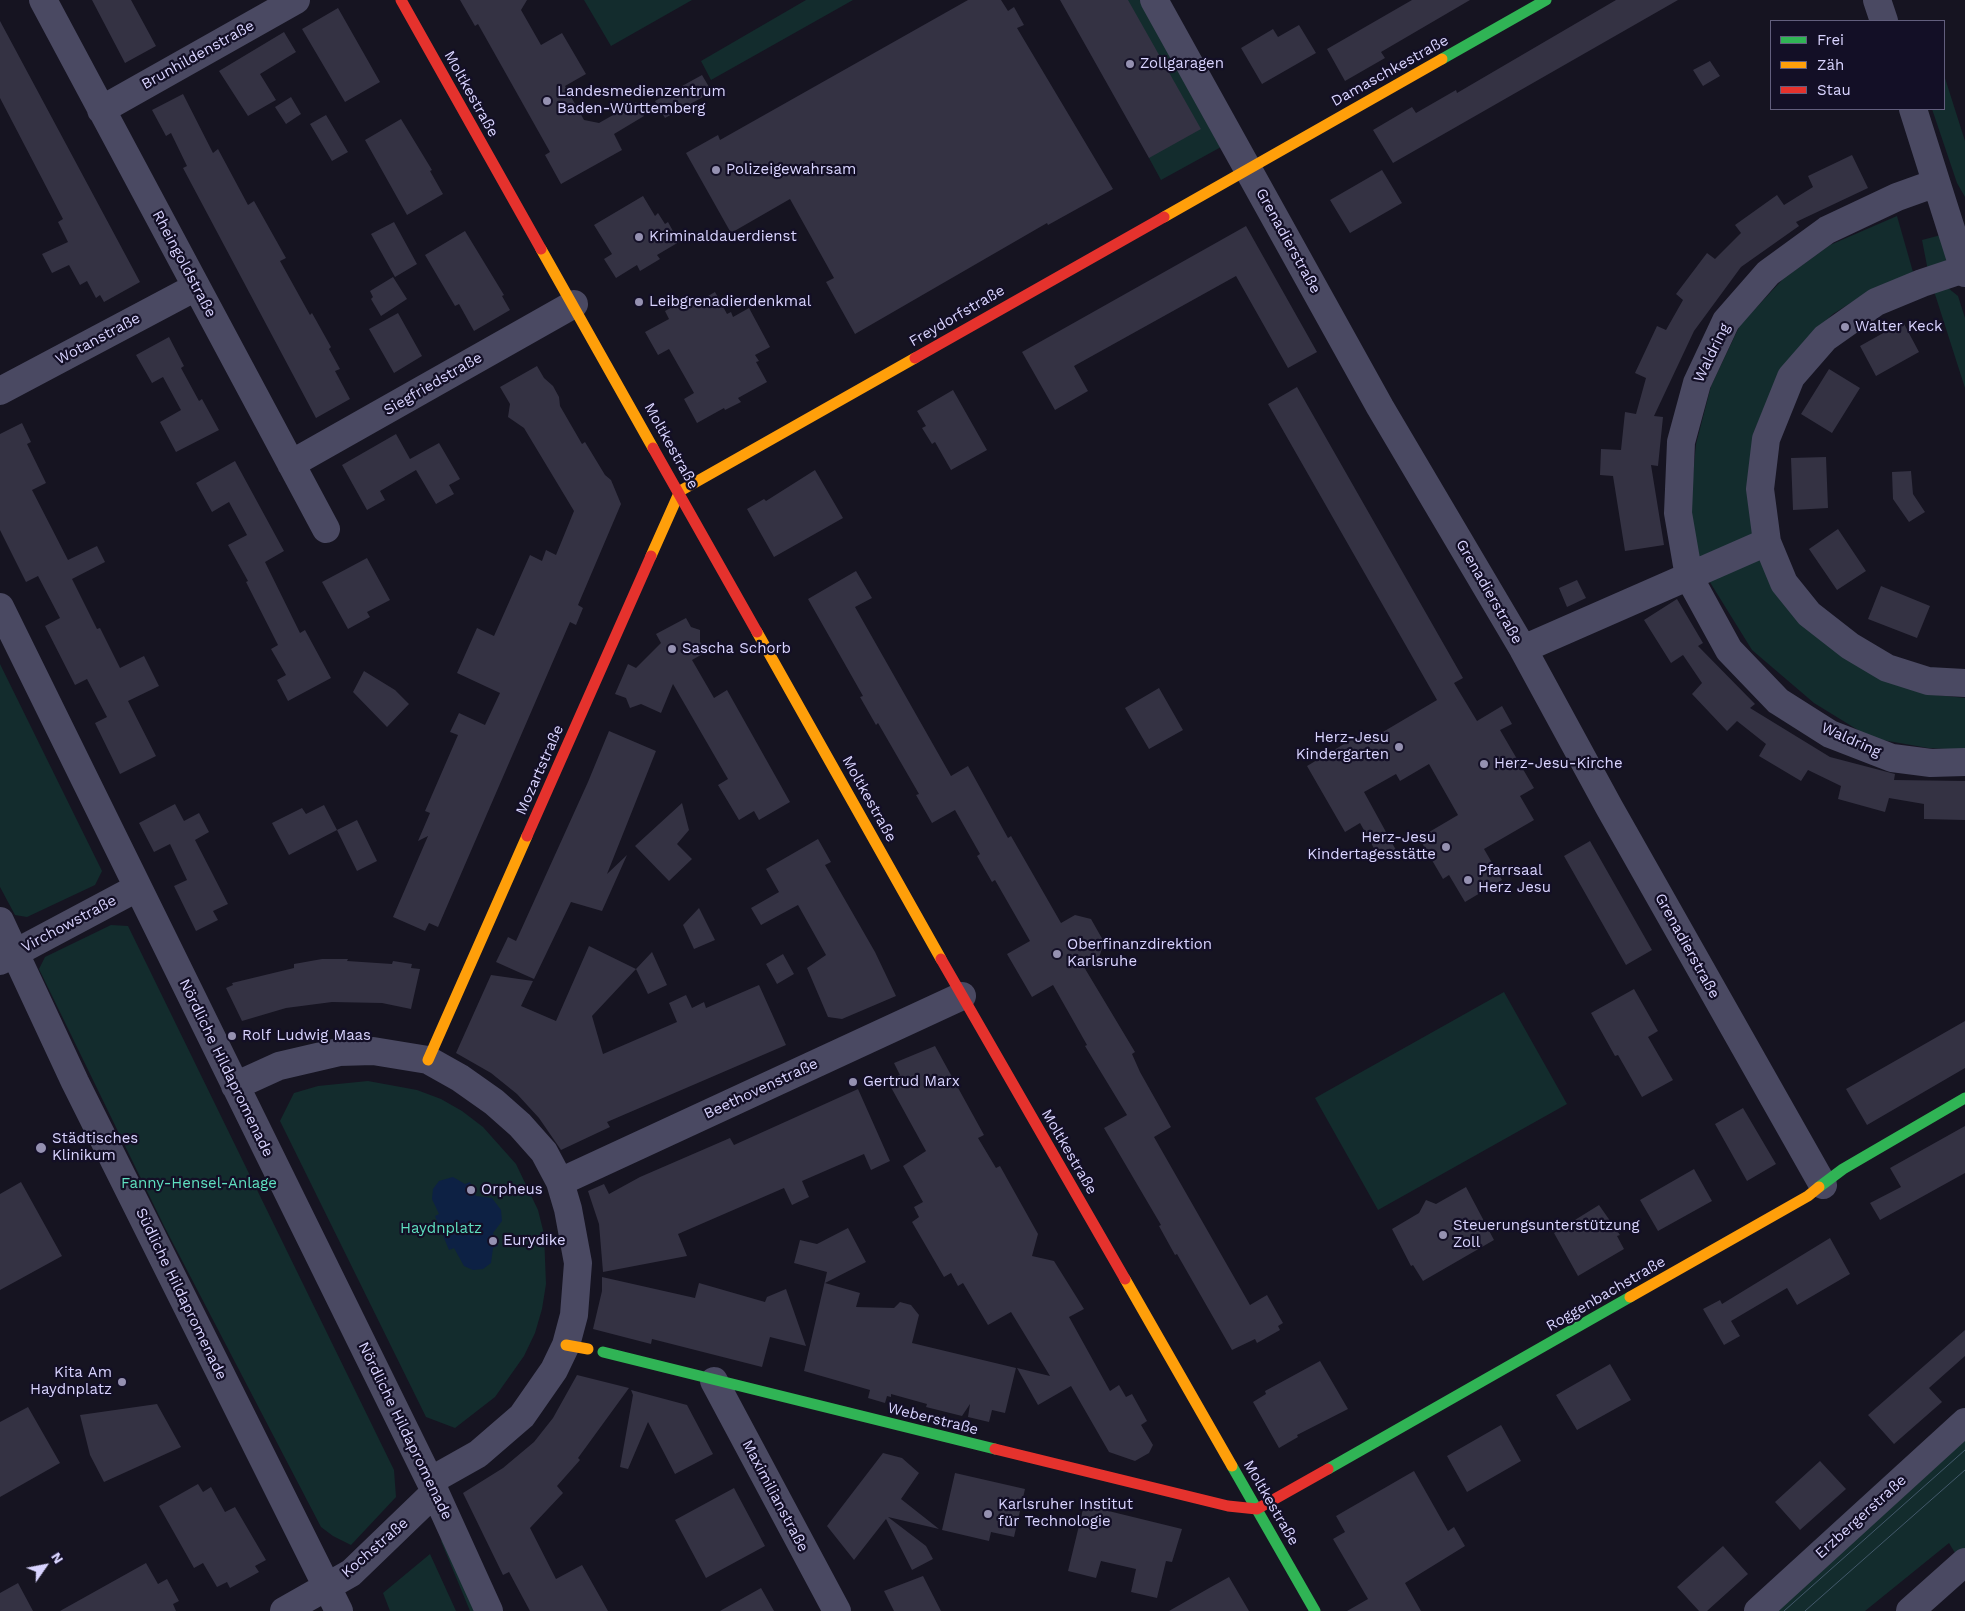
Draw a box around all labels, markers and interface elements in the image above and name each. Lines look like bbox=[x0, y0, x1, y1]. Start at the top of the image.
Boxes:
street label: Brunhildenstraße bbox=[138, 17, 258, 93]
legend bbox=[1770, 20, 1945, 110]
street label: Damaschkestraße bbox=[1328, 31, 1452, 111]
text: Frei bbox=[1817, 31, 1844, 49]
street label: Moltkestraße bbox=[440, 48, 502, 140]
place label: Zollgaragen bbox=[1140, 55, 1224, 73]
text: Zäh bbox=[1817, 56, 1844, 74]
marker: Zollgaragen bbox=[1124, 58, 1136, 70]
text: Stau bbox=[1817, 81, 1851, 99]
place label: Landesmedienzentrum Baden-Württemberg bbox=[557, 83, 726, 118]
marker: Landesmedienzentrum Baden-Württemberg bbox=[541, 95, 553, 107]
place label: Polizeigewahrsam bbox=[726, 161, 856, 179]
marker: Polizeigewahrsam bbox=[710, 164, 722, 176]
street label: Grenadierstraße bbox=[1252, 185, 1324, 297]
street label: Rheingoldstraße bbox=[148, 207, 220, 321]
place label: Kriminaldauerdienst bbox=[649, 228, 797, 246]
marker: Kriminaldauerdienst bbox=[633, 231, 645, 243]
street label: Freydorfstraße bbox=[906, 281, 1008, 351]
place label: Leibgrenadierdenkmal bbox=[649, 293, 811, 311]
marker: Leibgrenadierdenkmal bbox=[633, 296, 645, 308]
street label: Wotanstraße bbox=[53, 309, 143, 369]
place label: Walter Keck bbox=[1855, 318, 1943, 336]
street label: Waldring bbox=[1690, 320, 1734, 386]
marker: Walter Keck bbox=[1839, 321, 1851, 333]
street label: Siegfriedstraße bbox=[381, 349, 485, 419]
street label: Moltkestraße bbox=[640, 400, 702, 492]
street label: Grenadierstraße bbox=[1452, 537, 1526, 647]
place label: Sascha Schorb bbox=[682, 640, 791, 658]
marker: Sascha Schorb bbox=[666, 643, 678, 655]
street label: Waldring bbox=[1818, 719, 1884, 761]
street label: Mozartstraße bbox=[512, 722, 568, 818]
place label: Herz-Jesu Kindergarten bbox=[1296, 729, 1389, 764]
marker: Herz-Jesu Kindergarten bbox=[1393, 741, 1405, 753]
street label: Moltkestraße bbox=[838, 753, 900, 845]
place label: Herz-Jesu-Kirche bbox=[1494, 755, 1623, 773]
marker: Herz-Jesu-Kirche bbox=[1478, 758, 1490, 770]
place label: Herz-Jesu Kindertagesstätte bbox=[1307, 829, 1436, 864]
marker: Herz-Jesu Kindertagesstätte bbox=[1440, 841, 1452, 853]
place label: Pfarrsaal Herz Jesu bbox=[1478, 862, 1551, 897]
marker: Pfarrsaal Herz Jesu bbox=[1462, 874, 1474, 886]
street label: Grenadierstraße bbox=[1651, 890, 1723, 1002]
street label: Virchowstraße bbox=[18, 891, 120, 957]
place label: Oberfinanzdirektion Karlsruhe bbox=[1067, 936, 1212, 971]
marker: Oberfinanzdirektion Karlsruhe bbox=[1051, 948, 1063, 960]
street label: Nördliche Hildapromenade bbox=[175, 976, 277, 1160]
place label: Rolf Ludwig Maas bbox=[242, 1027, 371, 1045]
marker: Rolf Ludwig Maas bbox=[226, 1030, 238, 1042]
street label: Beethovenstraße bbox=[701, 1055, 821, 1123]
place label: Gertrud Marx bbox=[863, 1073, 960, 1091]
marker: Gertrud Marx bbox=[847, 1076, 859, 1088]
street label: Moltkestraße bbox=[1037, 1106, 1101, 1198]
place label: Städtisches Klinikum bbox=[52, 1130, 138, 1165]
marker: Städtisches Klinikum bbox=[34, 1141, 48, 1155]
park label: Fanny-Hensel-Anlage bbox=[121, 1175, 277, 1193]
place label: Orpheus bbox=[481, 1181, 543, 1199]
marker: Orpheus bbox=[465, 1184, 477, 1196]
street label: Südliche Hildapromenade bbox=[132, 1205, 230, 1383]
place label: Steuerungsunterstützung Zoll bbox=[1453, 1217, 1639, 1252]
park label: Haydnplatz bbox=[400, 1220, 482, 1238]
marker: Steuerungsunterstützung Zoll bbox=[1437, 1229, 1449, 1241]
place label: Eurydike bbox=[503, 1232, 566, 1250]
marker: Eurydike bbox=[487, 1235, 499, 1247]
street label: Roggenbachstraße bbox=[1543, 1253, 1669, 1335]
street label: Nördliche Hildapromenade bbox=[354, 1339, 456, 1523]
place label: Kita Am Haydnplatz bbox=[30, 1364, 112, 1399]
marker: Kita Am Haydnplatz bbox=[116, 1376, 128, 1388]
street label: Weberstraße bbox=[886, 1399, 980, 1439]
street label: Maximilianstraße bbox=[738, 1437, 812, 1555]
street label: Moltkestraße bbox=[1239, 1457, 1303, 1549]
street label: Erzbergerstraße bbox=[1812, 1471, 1910, 1563]
place label: Karlsruher Institut für Technologie bbox=[998, 1496, 1133, 1531]
marker: Karlsruher Institut für Technologie bbox=[982, 1508, 994, 1520]
street label: Kochstraße bbox=[338, 1514, 412, 1582]
north arrow bbox=[20, 1541, 70, 1591]
text: N bbox=[48, 1549, 67, 1567]

